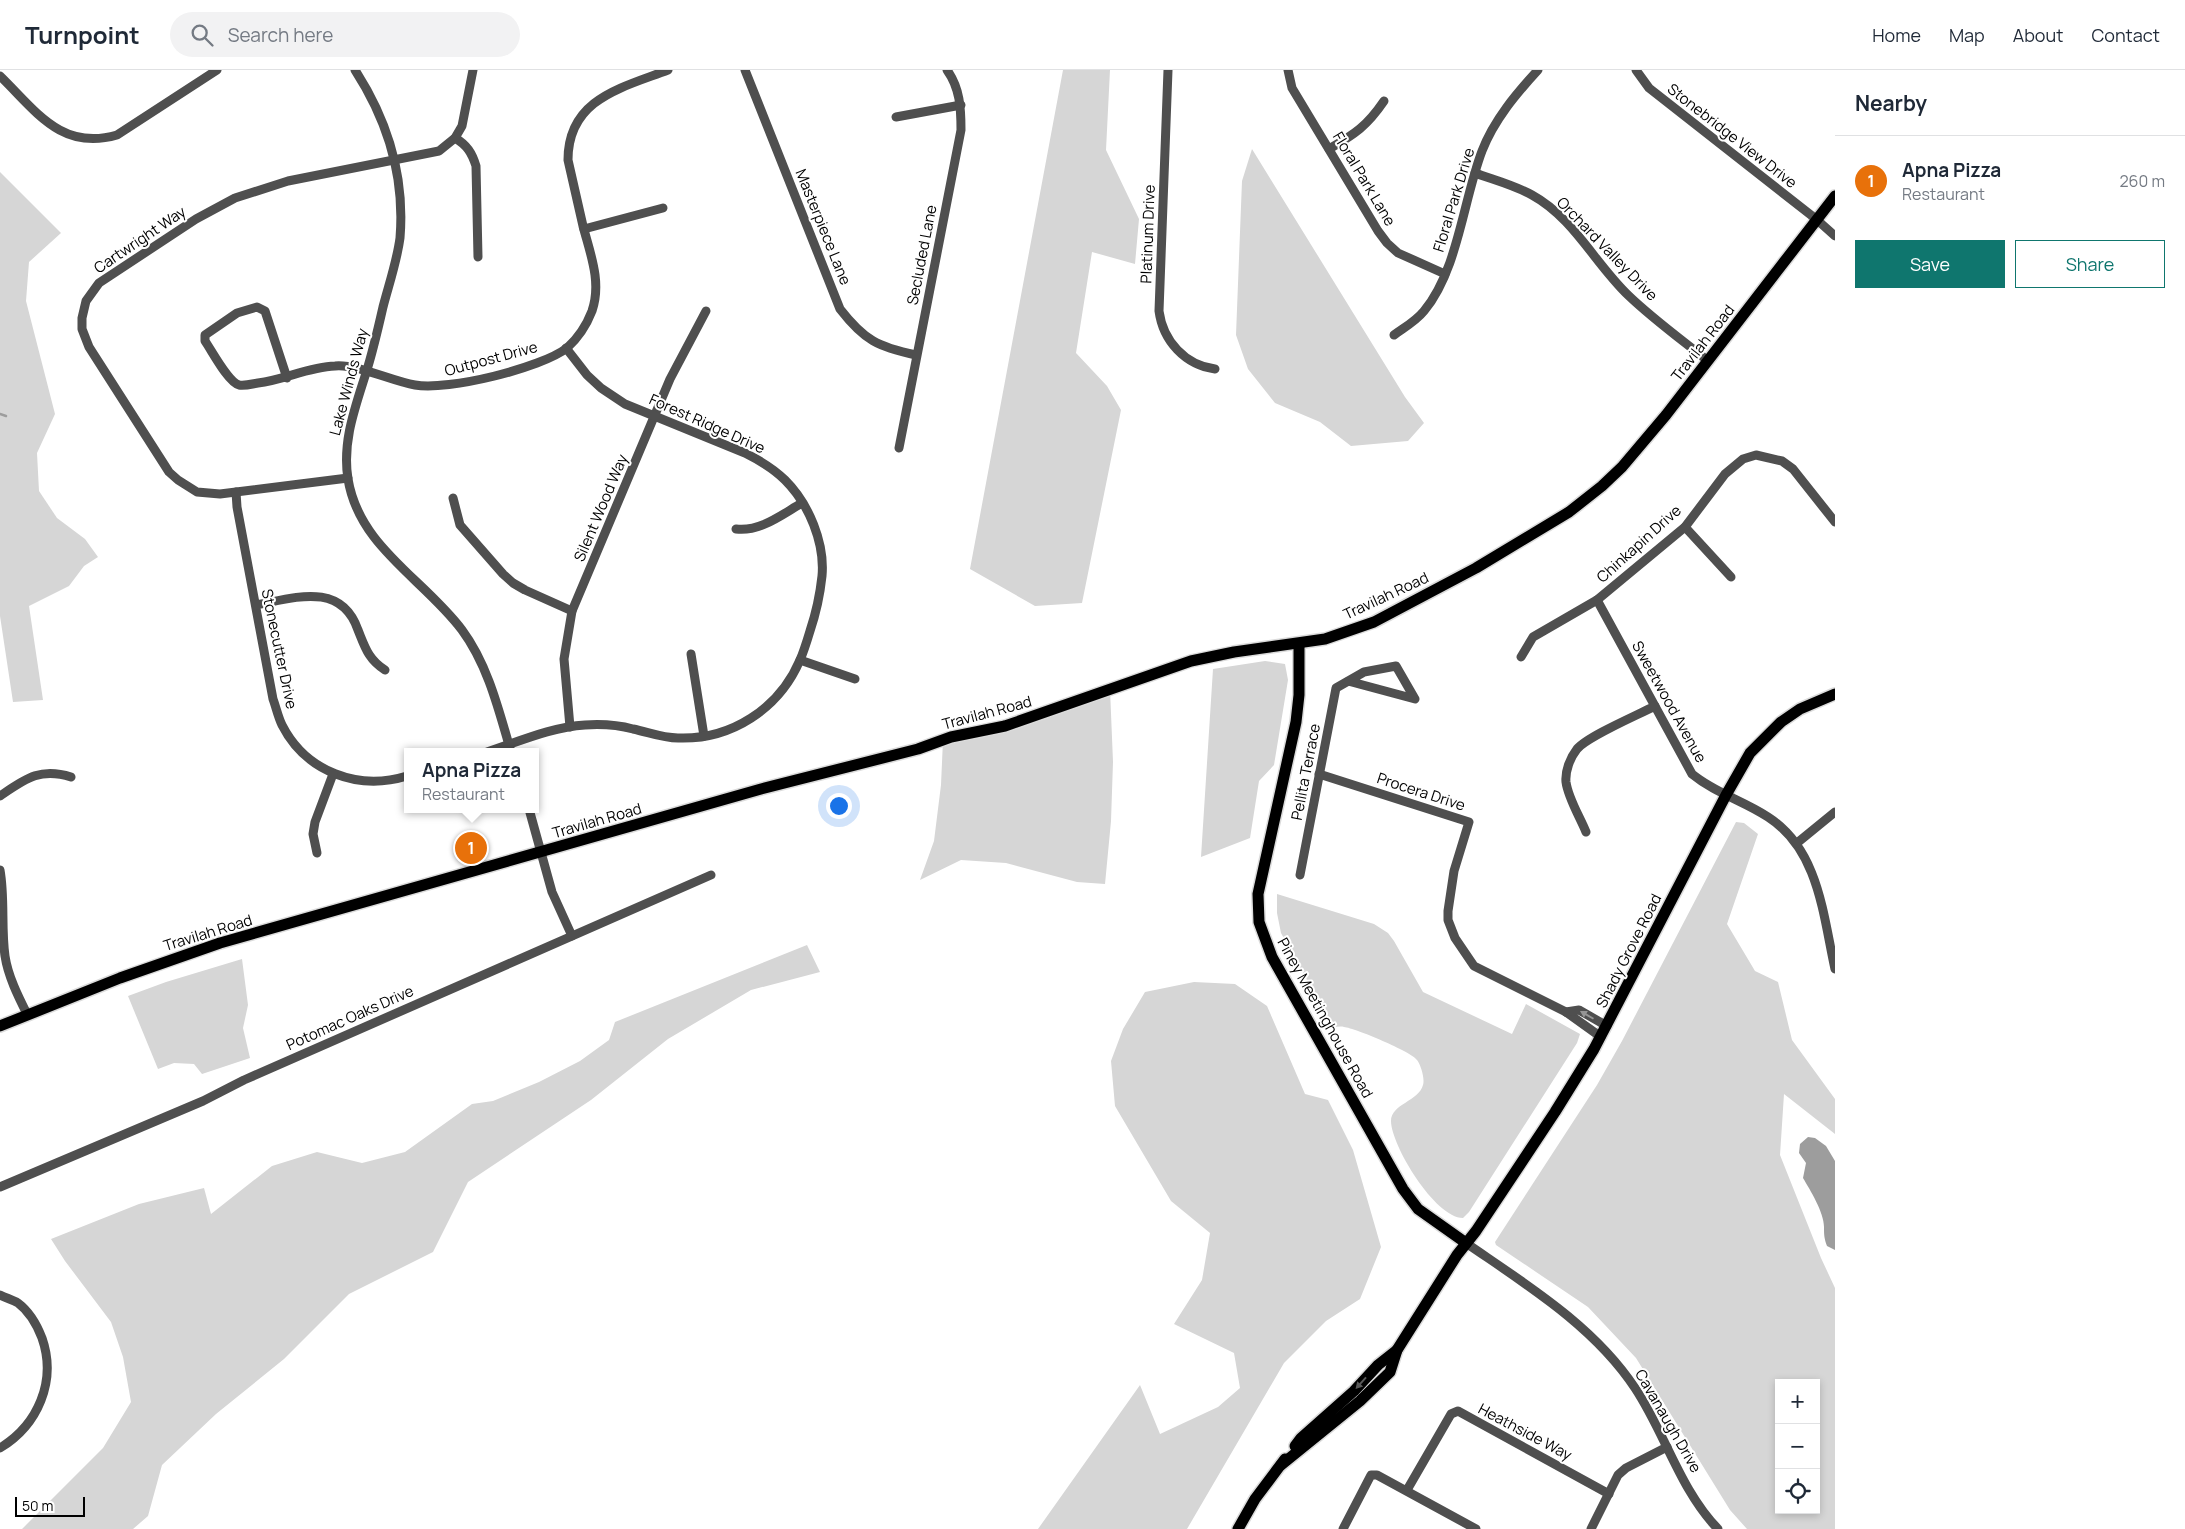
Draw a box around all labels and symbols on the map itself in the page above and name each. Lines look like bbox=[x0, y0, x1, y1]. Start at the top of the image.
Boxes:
street label: Stonebridge View Drive bbox=[1663, 78, 1802, 193]
street label: Floral Park Lane bbox=[1328, 128, 1401, 230]
street label: Floral Park Drive bbox=[1428, 145, 1479, 254]
street label: Masterpiece Lane bbox=[791, 166, 856, 288]
street label: Platinum Drive bbox=[1135, 184, 1160, 284]
street label: Orchard Valley Drive bbox=[1552, 192, 1663, 305]
street label: Cartwright Way bbox=[90, 201, 190, 278]
street label: Secluded Lane bbox=[902, 203, 942, 307]
street label: Travilah Road bbox=[1666, 300, 1739, 385]
street label: Lake Winds Way bbox=[324, 326, 373, 438]
street label: Outpost Drive bbox=[442, 336, 540, 381]
street label: Forest Ridge Drive bbox=[646, 389, 769, 459]
street label: Silent Wood Way bbox=[568, 451, 633, 565]
street label: Chinkapin Drive bbox=[1592, 500, 1686, 587]
street label: Travilah Road bbox=[1340, 567, 1432, 624]
street label: Stonecutter Drive bbox=[257, 587, 302, 711]
street label: Sweetwood Avenue bbox=[1627, 637, 1712, 767]
street label: Travilah Road bbox=[940, 690, 1034, 735]
street label: Pellita Terrace bbox=[1286, 722, 1325, 822]
street label: Procera Drive bbox=[1374, 767, 1468, 816]
your location bbox=[826, 793, 852, 819]
street label: Travilah Road bbox=[550, 798, 644, 843]
pin: 1 bbox=[455, 829, 487, 867]
street label: Shady Grove Road bbox=[1591, 890, 1666, 1011]
street label: Travilah Road bbox=[161, 909, 255, 956]
street label: Piney Meetinghouse Road bbox=[1273, 934, 1378, 1102]
street label: Potomac Oaks Drive bbox=[283, 980, 417, 1055]
one-way arrow bbox=[1581, 1010, 1594, 1019]
street label: Cavanaugh Drive bbox=[1630, 1365, 1707, 1477]
one-way arrow bbox=[1356, 1377, 1367, 1389]
street label: Heathside Way bbox=[1475, 1398, 1576, 1465]
scale bar bbox=[15, 1494, 85, 1517]

